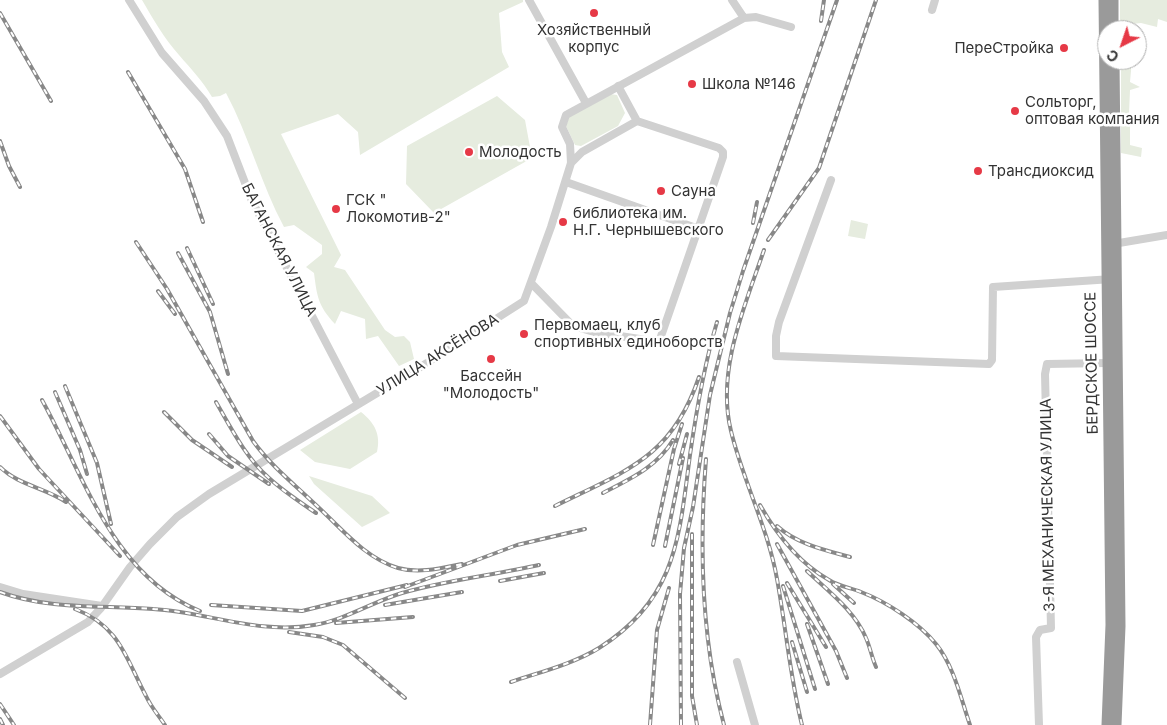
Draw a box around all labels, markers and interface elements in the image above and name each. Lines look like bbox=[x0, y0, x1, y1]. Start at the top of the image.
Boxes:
marker: Хозяйственный корпус bbox=[588, 7, 600, 19]
north arrow bbox=[1097, 20, 1147, 70]
place label: Хозяйственный корпус bbox=[537, 21, 651, 56]
place label: ПереСтройка bbox=[954, 39, 1054, 57]
marker: ПереСтройка bbox=[1058, 42, 1070, 54]
text: С bbox=[1103, 46, 1122, 66]
place label: Школа №146 bbox=[702, 75, 796, 93]
marker: Школа №146 bbox=[686, 78, 698, 90]
place label: Сольторг, оптовая компания bbox=[1025, 93, 1160, 128]
marker: Сольторг, оптовая компания bbox=[1009, 105, 1021, 117]
place label: Молодость bbox=[479, 143, 562, 161]
marker: Молодость bbox=[463, 146, 475, 158]
place label: Трансдиоксид bbox=[988, 162, 1094, 180]
marker: Трансдиоксид bbox=[972, 165, 984, 177]
street label: БАГАНСКАЯ УЛИЦА bbox=[238, 180, 320, 320]
place label: Сауна bbox=[671, 182, 716, 200]
marker: Сауна bbox=[655, 185, 667, 197]
place label: ГСК " Локомотив-2" bbox=[346, 191, 451, 226]
marker: ГСК " Локомотив-2" bbox=[330, 203, 342, 215]
place label: библиотека им. Н.Г. Чернышевского bbox=[573, 204, 724, 239]
marker: библиотека им. Н.Г. Чернышевского bbox=[557, 216, 569, 228]
street label: БЕРДСКОЕ ШОССЕ bbox=[1082, 292, 1102, 434]
street label: УЛИЦА АКСЁНОВА bbox=[374, 310, 502, 400]
place label: Первомаец, клуб спортивных единоборств bbox=[534, 316, 723, 351]
marker: Первомаец, клуб спортивных единоборств bbox=[518, 328, 530, 340]
marker: Бассейн "Молодость" bbox=[485, 353, 497, 365]
place label: Бассейн "Молодость" bbox=[443, 367, 539, 402]
street label: 3-Я МЕХАНИЧЕСКАЯ УЛИЦА bbox=[1037, 398, 1059, 612]

